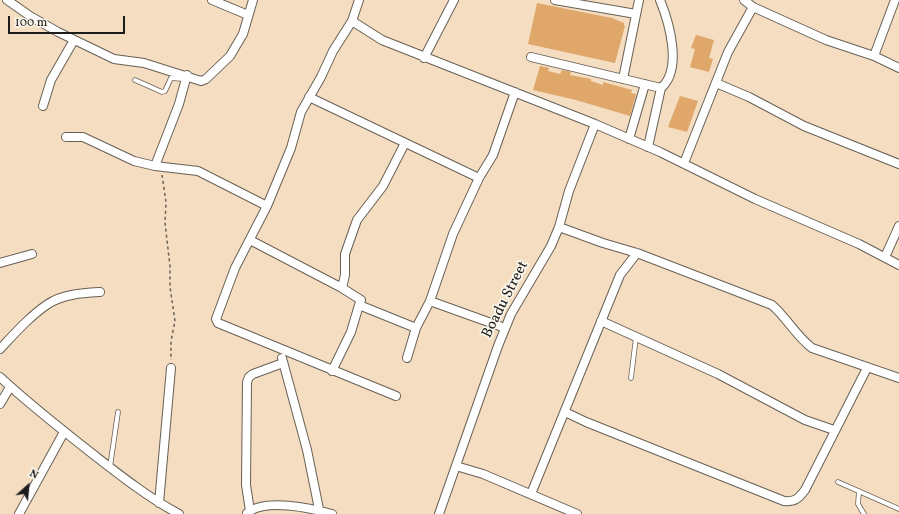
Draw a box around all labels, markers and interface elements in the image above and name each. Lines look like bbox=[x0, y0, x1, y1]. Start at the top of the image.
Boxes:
scale bar bbox=[10, 8, 127, 34]
text: 100 m bbox=[15, 15, 47, 31]
street label: Boadu Street bbox=[479, 258, 533, 342]
north arrow bbox=[8, 466, 48, 506]
text: N bbox=[27, 466, 41, 483]

